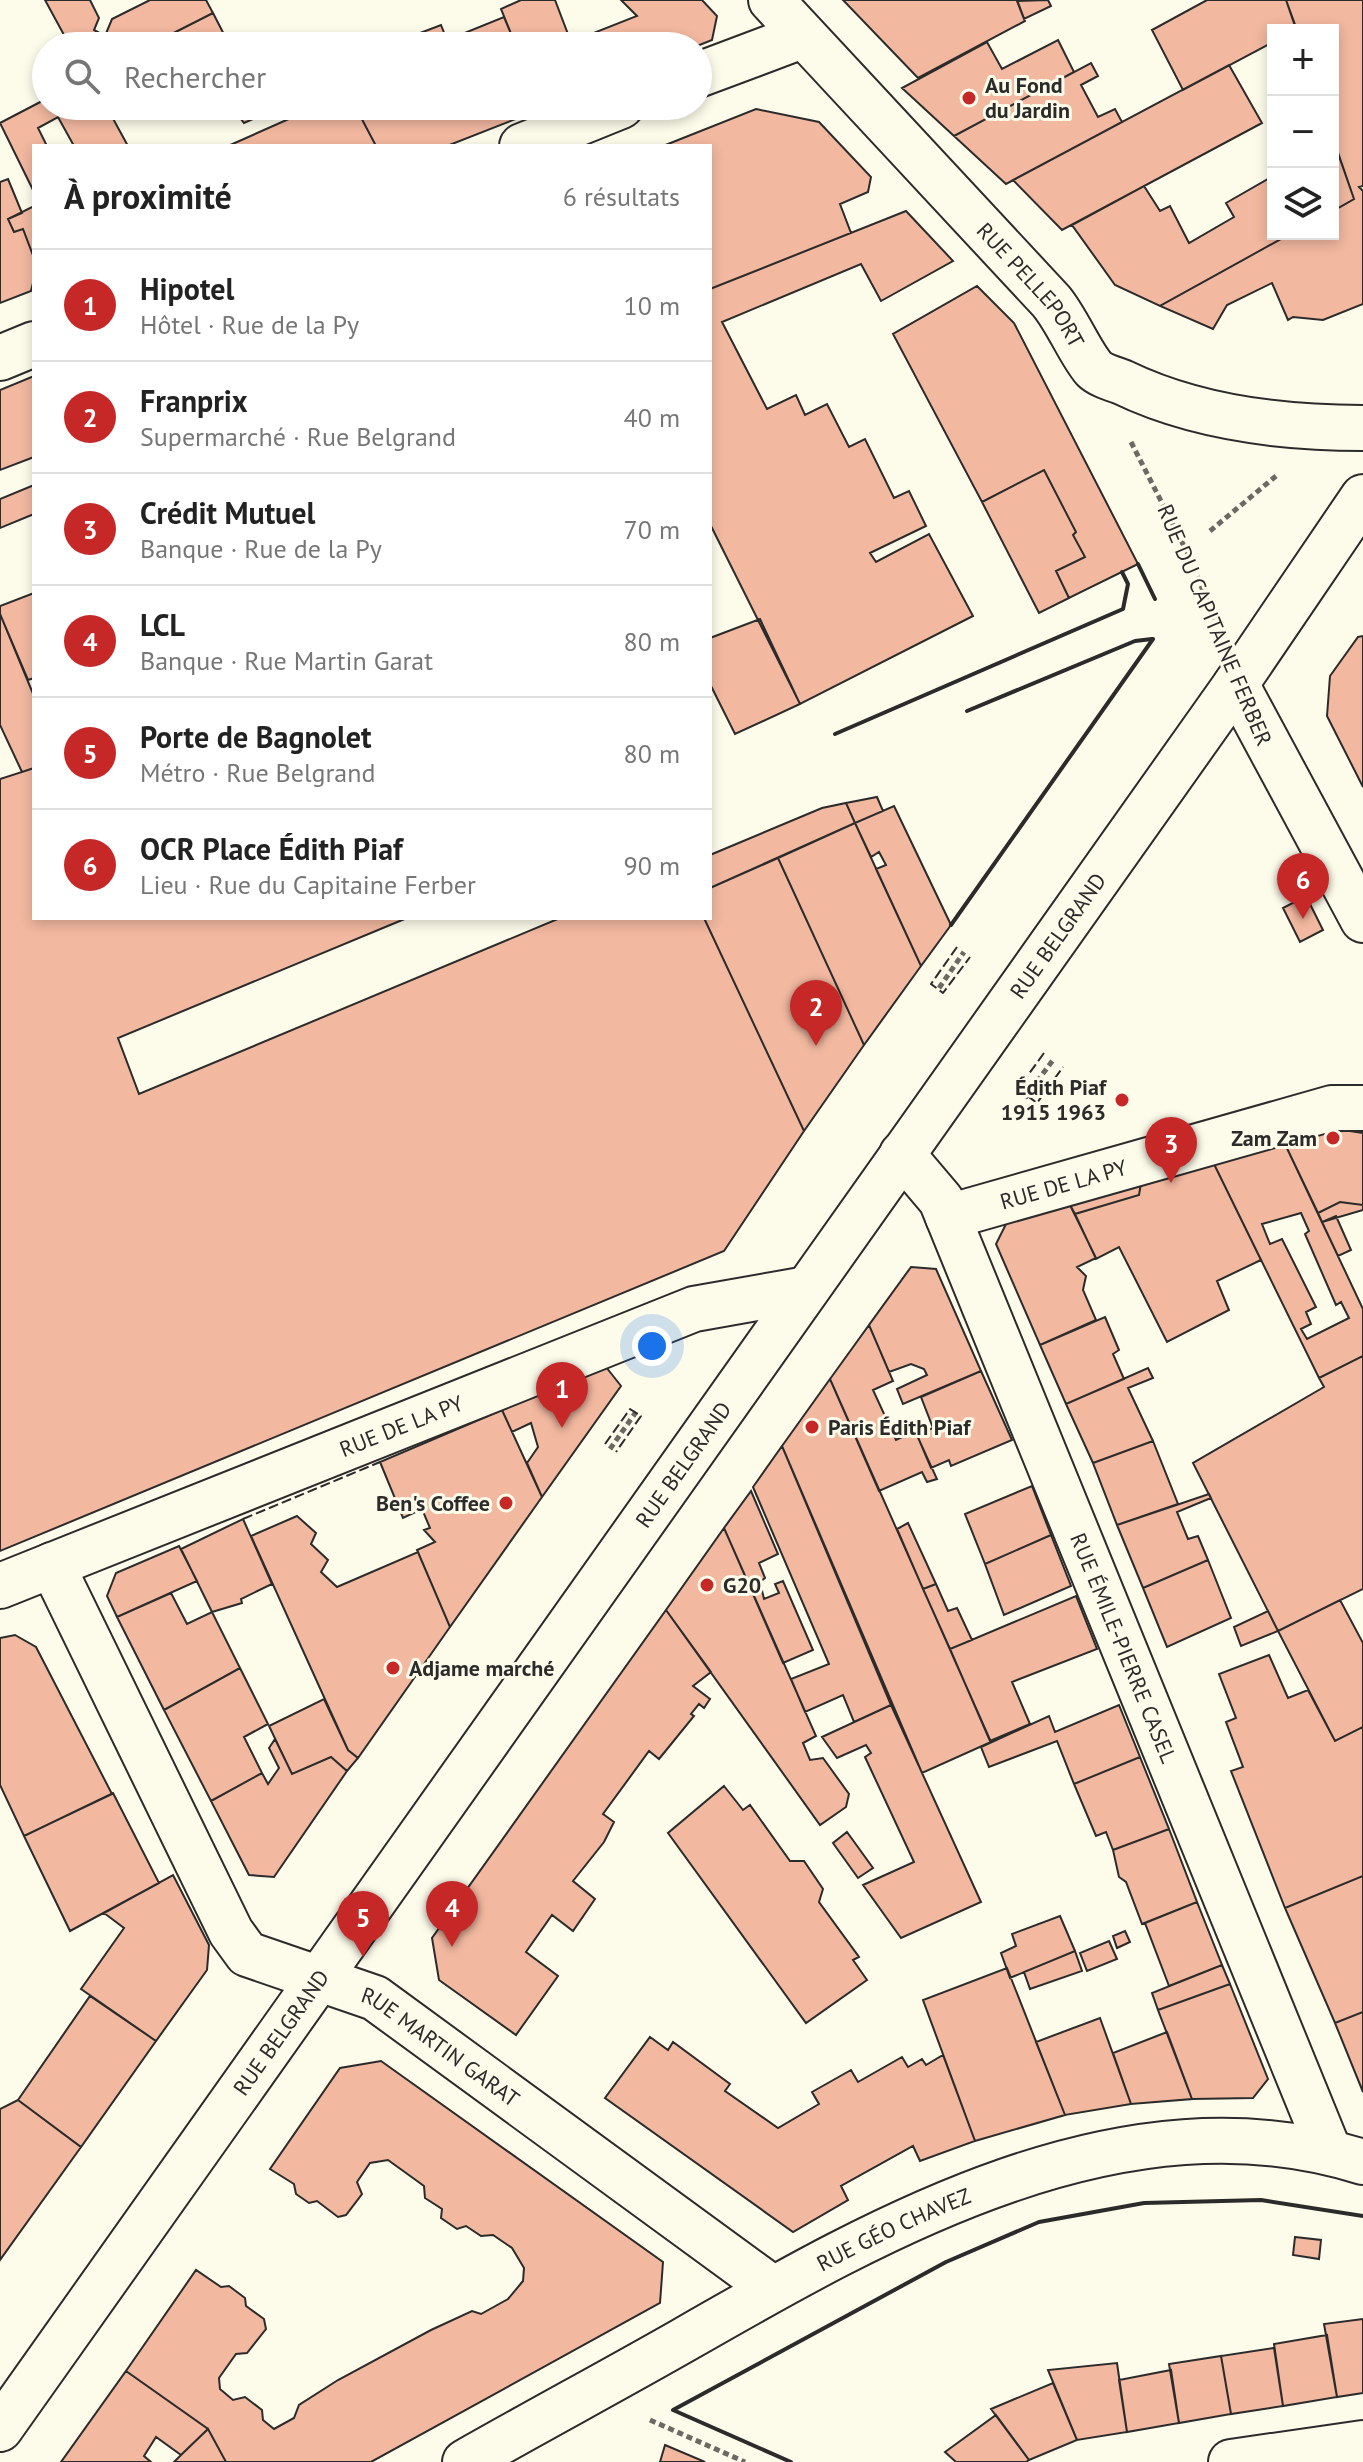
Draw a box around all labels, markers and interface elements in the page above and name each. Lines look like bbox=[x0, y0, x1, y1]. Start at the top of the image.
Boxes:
map controls bbox=[1267, 24, 1339, 240]
button: + bbox=[1267, 24, 1339, 96]
search box bbox=[32, 32, 712, 120]
icon: search bbox=[60, 54, 104, 98]
text: Rechercher bbox=[124, 57, 266, 96]
place label: Au Fond du Jardin bbox=[985, 71, 1070, 124]
marker: Au Fond du Jardin bbox=[960, 89, 978, 107]
button: − bbox=[1267, 96, 1339, 168]
button: layers bbox=[1267, 168, 1339, 240]
text: À proximité bbox=[64, 174, 232, 218]
text: 6 résultats bbox=[563, 180, 680, 213]
street label: RUE PELLEPORT bbox=[971, 216, 1091, 352]
text: Hipotel bbox=[140, 269, 234, 308]
text: 1 bbox=[83, 289, 97, 322]
text: 10 m bbox=[624, 289, 680, 322]
text: Hôtel · Rue de la Py bbox=[140, 308, 359, 341]
text: Franprix bbox=[140, 381, 248, 420]
text: 2 bbox=[83, 401, 97, 434]
text: 40 m bbox=[624, 401, 680, 434]
text: Supermarché · Rue Belgrand bbox=[140, 420, 456, 453]
text: Crédit Mutuel bbox=[140, 493, 315, 532]
street label: RUE DU CAPITAINE FERBER bbox=[1151, 500, 1279, 750]
text: 3 bbox=[83, 513, 97, 546]
text: 70 m bbox=[624, 513, 680, 546]
text: Banque · Rue de la Py bbox=[140, 532, 382, 565]
text: LCL bbox=[140, 605, 185, 644]
text: 4 bbox=[83, 625, 97, 658]
text: 80 m bbox=[624, 625, 680, 658]
text: Banque · Rue Martin Garat bbox=[140, 644, 433, 677]
text: Porte de Bagnolet bbox=[140, 717, 371, 756]
text: 5 bbox=[83, 737, 97, 770]
text: 80 m bbox=[624, 737, 680, 770]
text: Métro · Rue Belgrand bbox=[140, 756, 375, 789]
text: OCR Place Édith Piaf bbox=[140, 829, 403, 868]
text: 6 bbox=[83, 849, 97, 882]
text: 90 m bbox=[624, 849, 680, 882]
pin: 6 bbox=[1277, 853, 1329, 919]
street label: RUE BELGRAND bbox=[1004, 867, 1112, 1004]
text: Lieu · Rue du Capitaine Ferber bbox=[140, 868, 476, 901]
pin: 2 bbox=[790, 980, 842, 1046]
place label: Édith Piaf 1915 1963 bbox=[1001, 1073, 1108, 1126]
marker: Édith Piaf 1915 1963 bbox=[1113, 1091, 1131, 1109]
pin: 3 bbox=[1145, 1117, 1197, 1183]
place label: Zam Zam bbox=[1231, 1124, 1317, 1152]
marker: Zam Zam bbox=[1324, 1129, 1342, 1147]
street label: RUE DE LA PY bbox=[997, 1153, 1131, 1216]
your location bbox=[632, 1326, 672, 1366]
pin: 1 bbox=[536, 1362, 588, 1428]
street label: RUE DE LA PY bbox=[335, 1388, 468, 1463]
street label: RUE BELGRAND bbox=[629, 1396, 737, 1533]
place label: Paris Édith Piaf bbox=[828, 1413, 972, 1441]
marker: Paris Édith Piaf bbox=[803, 1418, 821, 1436]
place label: Ben's Coffee bbox=[376, 1489, 490, 1517]
marker: Ben's Coffee bbox=[497, 1494, 515, 1512]
street label: RUE ÉMILE-PIERRE CASEL bbox=[1064, 1529, 1183, 1767]
place label: G20 bbox=[723, 1571, 761, 1599]
marker: G20 bbox=[698, 1576, 716, 1594]
place label: Adjame marché bbox=[409, 1654, 554, 1682]
marker: Adjame marché bbox=[384, 1659, 402, 1677]
pin: 4 bbox=[426, 1881, 478, 1947]
pin: 5 bbox=[337, 1891, 389, 1957]
street label: RUE BELGRAND bbox=[227, 1964, 335, 2101]
street label: RUE MARTIN GARAT bbox=[358, 1980, 525, 2113]
street label: RUE GÉO CHAVEZ bbox=[812, 2181, 975, 2277]

